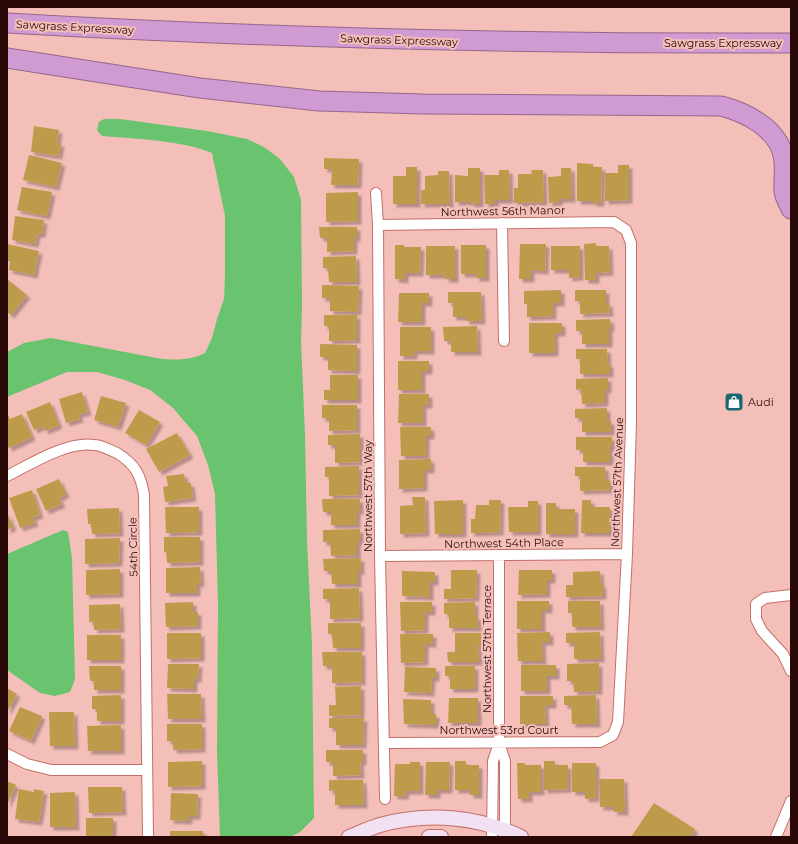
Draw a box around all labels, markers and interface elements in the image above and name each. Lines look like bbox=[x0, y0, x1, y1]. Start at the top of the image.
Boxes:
street label: Sawgrass Expressway bbox=[16, 17, 134, 37]
street label: Sawgrass Expressway bbox=[340, 31, 458, 49]
street label: Sawgrass Expressway bbox=[664, 36, 782, 50]
street label: Northwest 56th Manor bbox=[441, 203, 565, 219]
shop icon: Audi bbox=[723, 391, 745, 413]
place label: Audi bbox=[748, 395, 774, 409]
street label: Northwest 57th Avenue bbox=[608, 417, 626, 547]
street label: Northwest 57th Way bbox=[361, 440, 375, 552]
street label: 54th Circle bbox=[125, 517, 141, 577]
street label: Northwest 54th Place bbox=[444, 535, 564, 551]
street label: Northwest 57th Terrace bbox=[480, 585, 494, 713]
street label: Northwest 53rd Court bbox=[440, 723, 559, 737]

